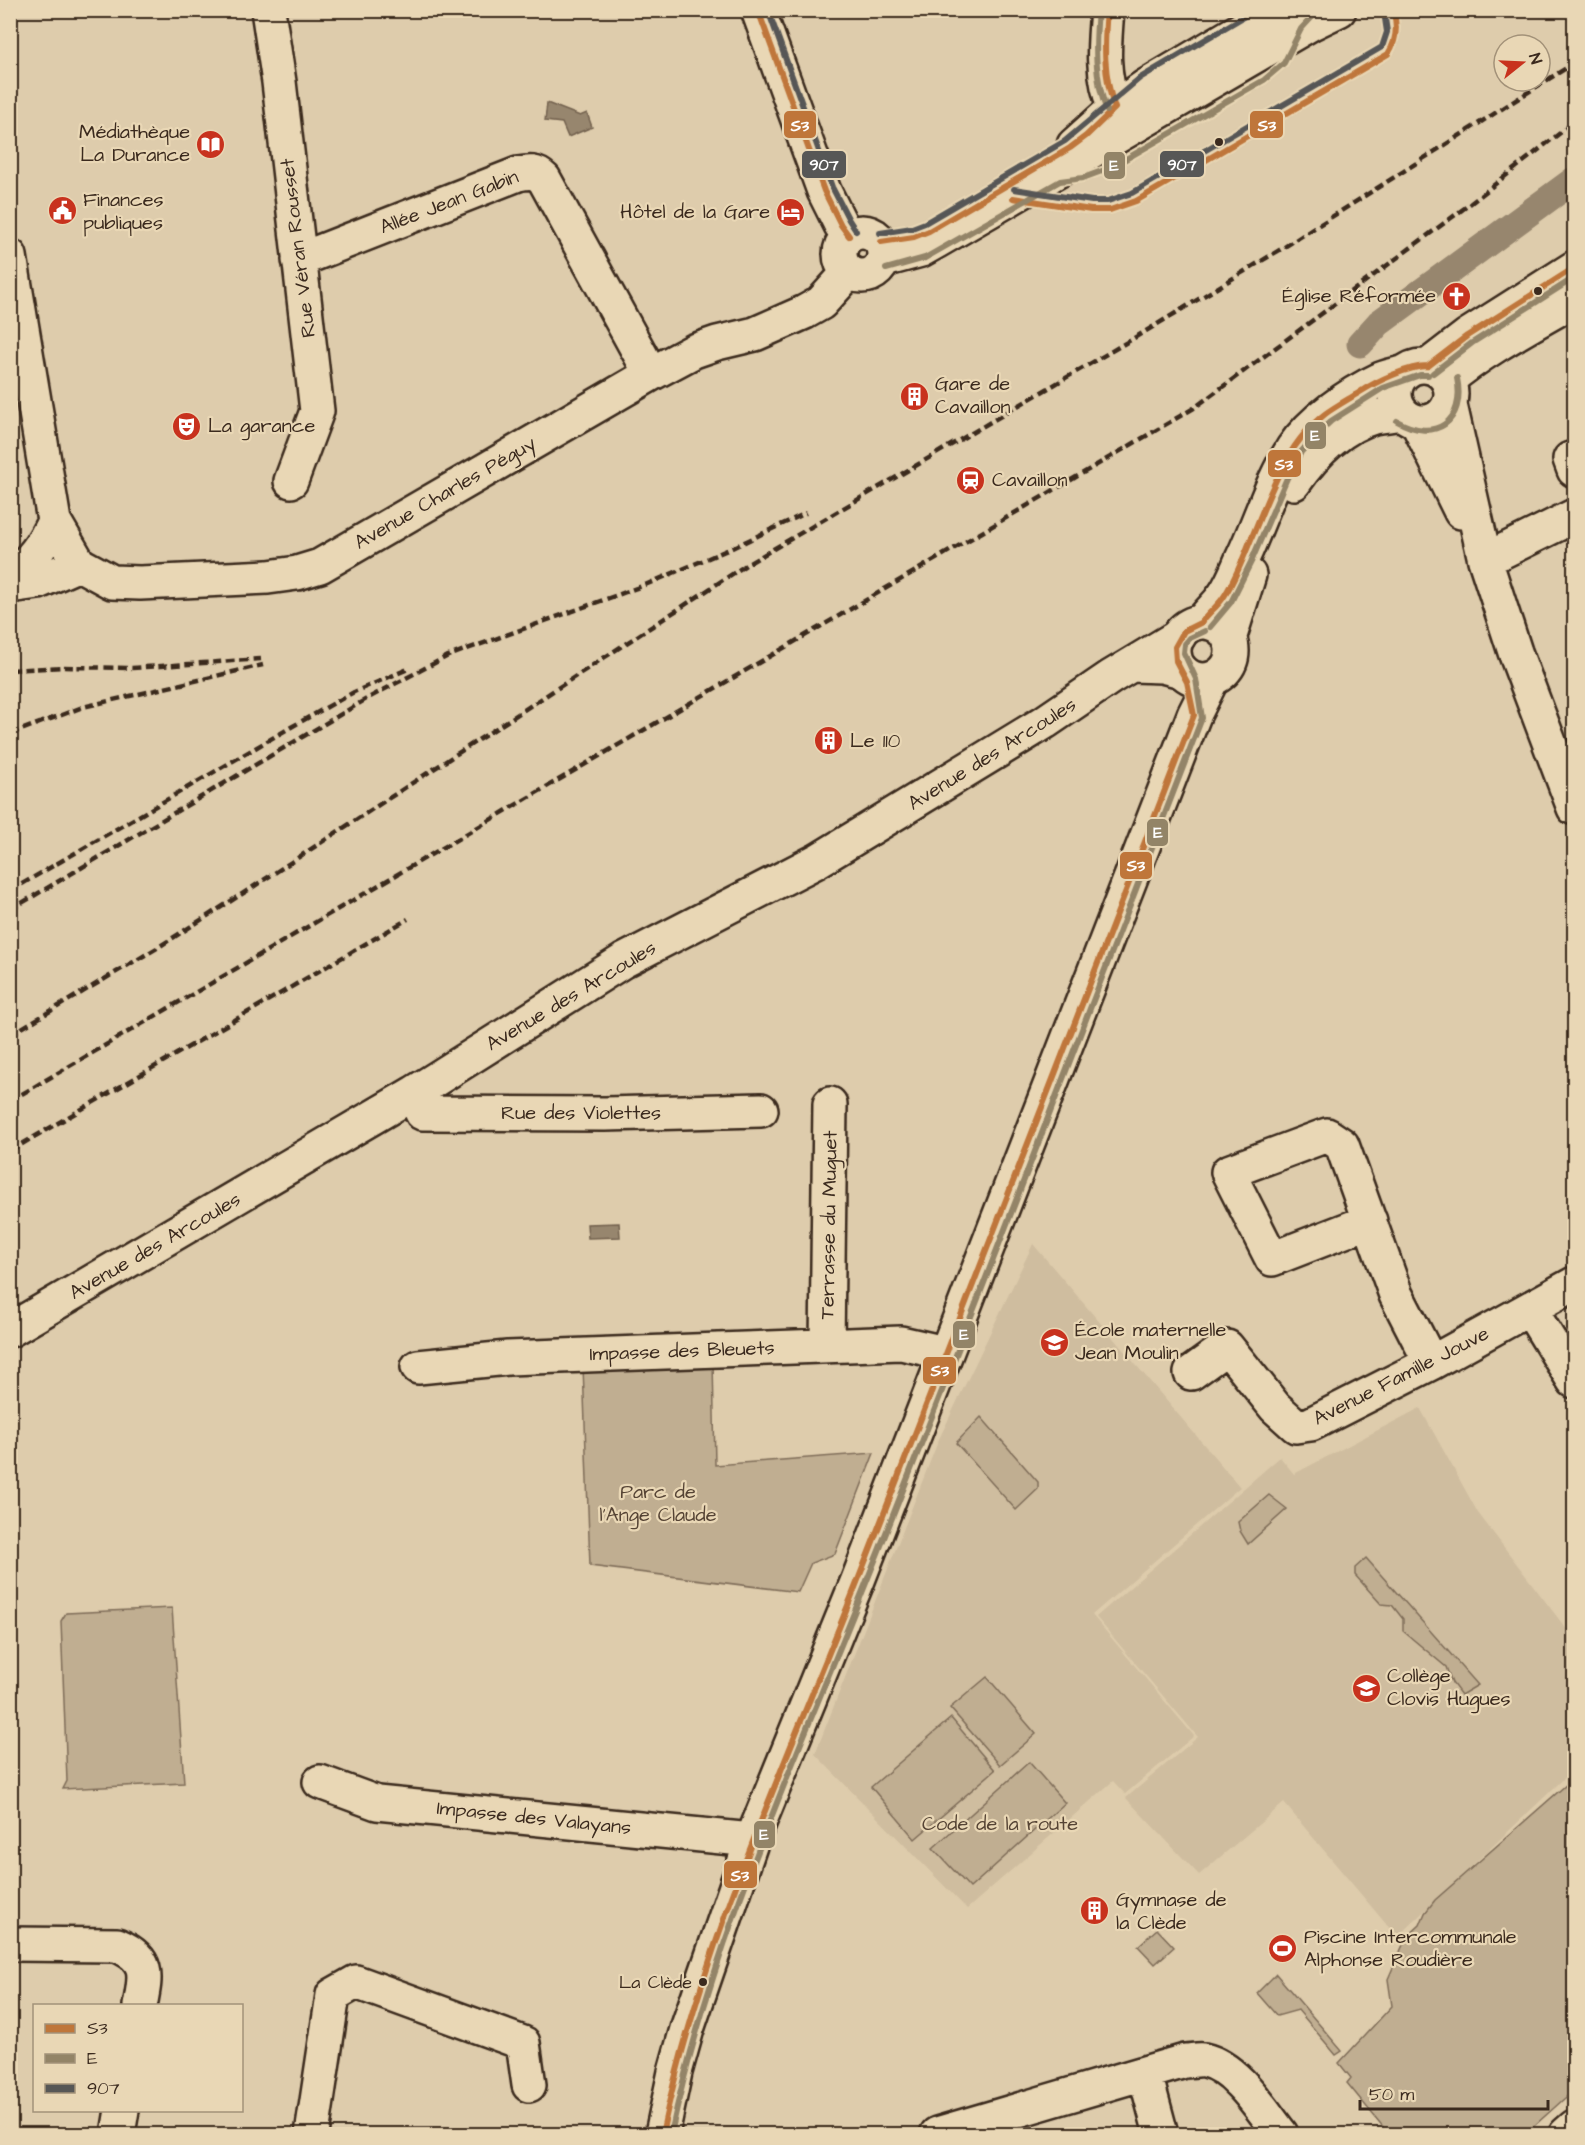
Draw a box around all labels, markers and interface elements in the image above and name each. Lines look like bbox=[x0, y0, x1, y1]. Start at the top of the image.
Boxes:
north arrow bbox=[1492, 33, 1552, 93]
text: N bbox=[1523, 51, 1547, 67]
line badge: S3 bbox=[783, 110, 817, 139]
line badge: S3 bbox=[1249, 110, 1284, 139]
text: S3 bbox=[790, 115, 810, 137]
text: S3 bbox=[1257, 115, 1277, 137]
place label: Médiathèque La Durance bbox=[79, 118, 190, 169]
library icon: Médiathèque La Durance bbox=[195, 128, 227, 160]
unlabelled marker bbox=[1213, 136, 1225, 148]
line badge: 907 bbox=[801, 150, 847, 179]
line badge: 907 bbox=[1159, 150, 1205, 178]
line badge: E bbox=[1103, 151, 1126, 180]
text: 907 bbox=[809, 154, 839, 176]
text: 907 bbox=[1167, 154, 1197, 176]
text: E bbox=[1109, 155, 1119, 177]
street label: Rue Véran Rousset bbox=[273, 157, 323, 339]
street label: Allée Jean Gabin bbox=[376, 163, 522, 241]
place label: Finances publiques bbox=[83, 186, 164, 237]
public building icon: Finances publiques bbox=[46, 195, 78, 227]
hotel icon: Hôtel de la Gare bbox=[775, 196, 807, 228]
place label: Hôtel de la Gare bbox=[620, 198, 770, 226]
church icon: Église Réformée bbox=[1441, 280, 1473, 312]
place label: Église Réformée bbox=[1282, 282, 1436, 311]
unlabelled marker bbox=[1532, 285, 1544, 297]
place label: Gare de Cavaillon bbox=[935, 370, 1010, 421]
building icon: Gare de Cavaillon bbox=[898, 380, 930, 412]
theatre icon: La garance bbox=[171, 410, 203, 442]
place label: La garance bbox=[208, 412, 315, 441]
line badge: E bbox=[1304, 421, 1327, 450]
text: E bbox=[1310, 425, 1320, 447]
street label: Avenue Charles Péguy bbox=[349, 430, 541, 557]
line badge: S3 bbox=[1267, 449, 1302, 478]
text: S3 bbox=[1274, 454, 1294, 476]
station icon: Cavaillon bbox=[955, 464, 987, 496]
place label: Cavaillon bbox=[992, 466, 1067, 494]
street label: Avenue des Arcoules bbox=[902, 691, 1082, 817]
building icon: Le 110 bbox=[813, 725, 845, 757]
place label: Le 110 bbox=[850, 727, 901, 755]
line badge: E bbox=[1146, 818, 1169, 847]
text: E bbox=[1153, 822, 1163, 844]
line badge: S3 bbox=[1119, 851, 1153, 880]
text: S3 bbox=[1126, 855, 1146, 877]
street label: Avenue des Arcoules bbox=[481, 934, 661, 1058]
street label: Rue des Violettes bbox=[501, 1099, 661, 1127]
street label: Terrasse du Muguet bbox=[813, 1130, 846, 1320]
street label: Avenue des Arcoules bbox=[64, 1185, 246, 1307]
place label: École maternelle Jean Moulin bbox=[1075, 1316, 1227, 1367]
street label: Avenue Famille Jouve bbox=[1308, 1319, 1494, 1432]
line badge: E bbox=[952, 1320, 976, 1349]
text: E bbox=[959, 1324, 969, 1346]
school or university icon: École maternelle Jean Moulin bbox=[1038, 1326, 1070, 1358]
street label: Impasse des Bleuets bbox=[589, 1334, 775, 1368]
line badge: S3 bbox=[922, 1356, 957, 1385]
text: S3 bbox=[930, 1360, 950, 1382]
park label: Parc de l'Ange Claude bbox=[599, 1478, 717, 1530]
place label: Collège Clovis Hugues bbox=[1387, 1662, 1511, 1714]
school or university icon: Collège Clovis Hugues bbox=[1350, 1672, 1382, 1704]
street label: Impasse des Valayans bbox=[435, 1794, 633, 1843]
park label: Code de la route bbox=[922, 1810, 1078, 1838]
line badge: E bbox=[753, 1820, 776, 1849]
text: E bbox=[759, 1824, 769, 1846]
line badge: S3 bbox=[723, 1860, 758, 1889]
text: S3 bbox=[730, 1865, 750, 1887]
place label: Gymnase de la Clède bbox=[1116, 1886, 1227, 1937]
building icon: Gymnase de la Clède bbox=[1079, 1895, 1111, 1927]
place label: Piscine Intercommunale Alphonse Roudière bbox=[1304, 1923, 1517, 1974]
sports icon: Piscine Intercommunale Alphonse Roudière bbox=[1267, 1933, 1299, 1965]
place label: La Clède bbox=[619, 1970, 692, 1995]
marker: La Clède bbox=[697, 1976, 709, 1988]
legend bbox=[33, 2004, 243, 2112]
text: S3 bbox=[87, 2016, 108, 2041]
text: E bbox=[87, 2046, 98, 2071]
scale bar bbox=[1360, 2073, 1548, 2111]
text: 907 bbox=[87, 2076, 120, 2101]
text: 50 m bbox=[1369, 2082, 1414, 2107]

